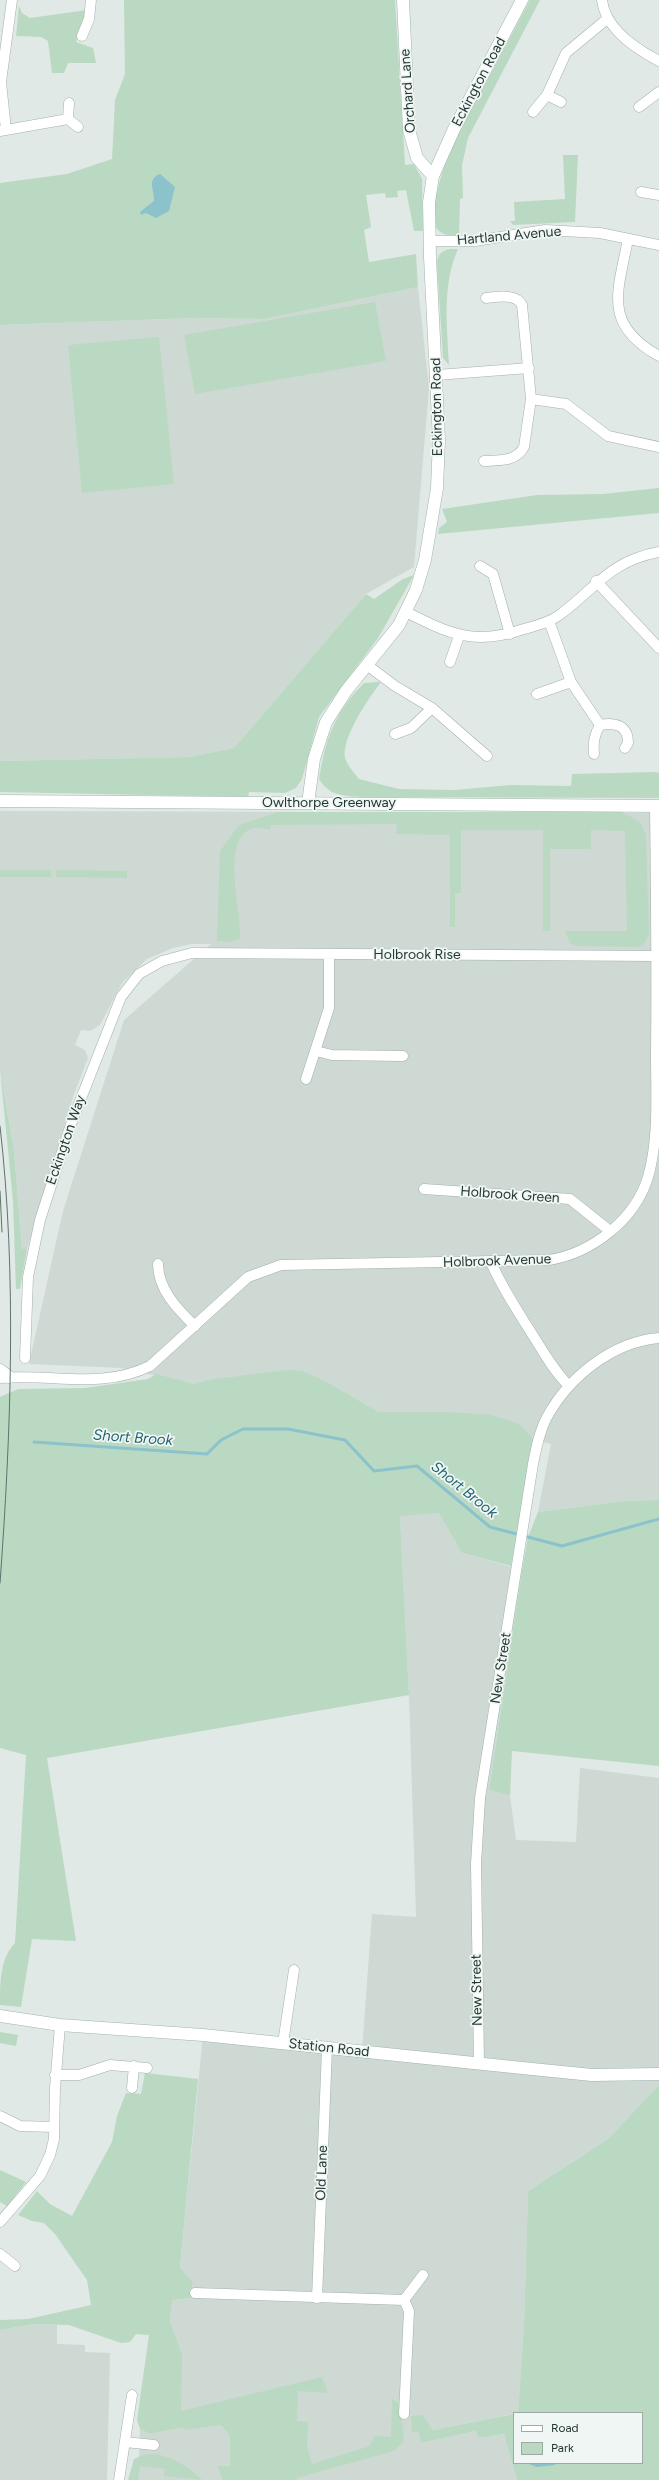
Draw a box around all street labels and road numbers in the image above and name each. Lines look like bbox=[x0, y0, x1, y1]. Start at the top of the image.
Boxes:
street label: Eckington Road bbox=[448, 34, 510, 130]
street label: Orchard Lane bbox=[397, 48, 419, 134]
street label: Hartland Avenue bbox=[456, 223, 562, 249]
street label: Eckington Road bbox=[428, 357, 446, 457]
street label: Owlthorpe Greenway bbox=[262, 795, 396, 811]
street label: Holbrook Rise bbox=[373, 947, 461, 963]
street label: Eckington Way bbox=[43, 1093, 89, 1187]
street label: Holbrook Green bbox=[460, 1183, 560, 1207]
street label: Holbrook Avenue bbox=[442, 1251, 552, 1271]
street label: New Street bbox=[487, 1631, 515, 1705]
street label: New Street bbox=[468, 1954, 486, 2026]
street label: Station Road bbox=[288, 2035, 370, 2061]
street label: Old Lane bbox=[313, 2145, 331, 2201]

